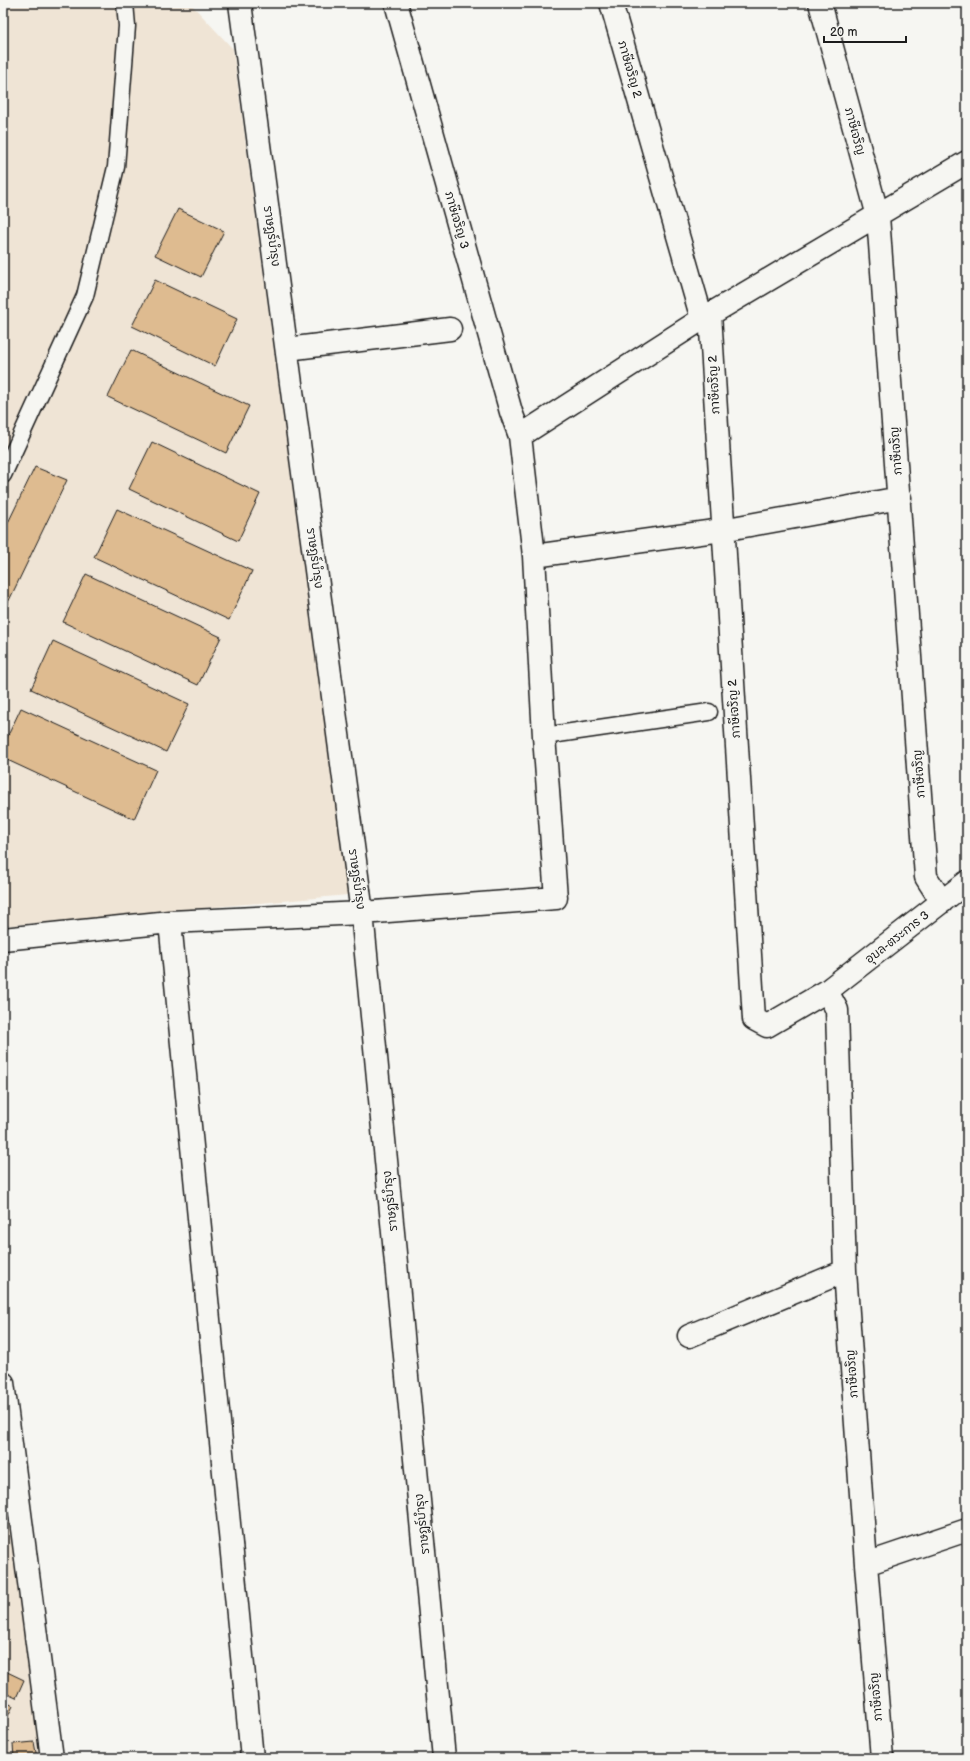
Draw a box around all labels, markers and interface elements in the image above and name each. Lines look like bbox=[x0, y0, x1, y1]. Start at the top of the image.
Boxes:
scale bar bbox=[824, 18, 906, 44]
text: 20 m bbox=[830, 25, 857, 40]
street label: ภาษีเจริญ 2 bbox=[614, 39, 645, 100]
street label: ภาษีเจริญ bbox=[841, 106, 868, 157]
street label: ภาษีเจริญ 3 bbox=[441, 190, 472, 251]
street label: ราษฎร์บำรุง bbox=[259, 205, 284, 268]
street label: ภาษีเจริญ 2 bbox=[705, 355, 724, 415]
street label: ภาษีเจริญ bbox=[887, 426, 906, 476]
street label: ราษฎร์บำรุง bbox=[302, 527, 327, 590]
street label: ภาษีเจริญ 2 bbox=[725, 679, 744, 739]
street label: ภาษีเจริญ bbox=[910, 749, 929, 799]
street label: ราษฎร์บำรุง bbox=[344, 848, 369, 911]
street label: อุบล-ตระการ 3 bbox=[862, 908, 933, 968]
street label: ราษฎร์บำรุง bbox=[379, 1170, 402, 1232]
street label: ภาษีเจริญ bbox=[843, 1349, 862, 1399]
street label: ราษฎร์บำรุง bbox=[411, 1493, 434, 1555]
street label: ภาษีเจริญ bbox=[867, 1672, 886, 1722]

